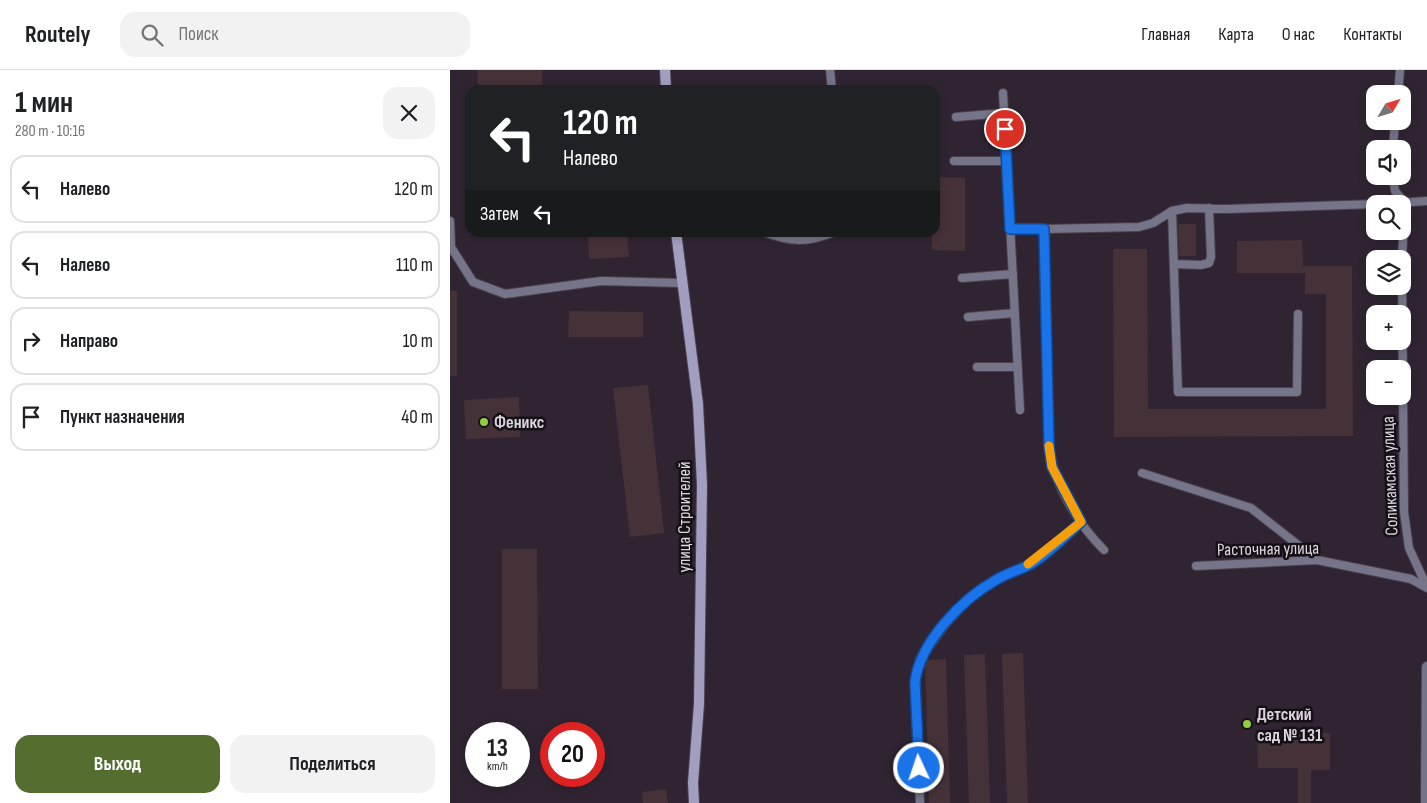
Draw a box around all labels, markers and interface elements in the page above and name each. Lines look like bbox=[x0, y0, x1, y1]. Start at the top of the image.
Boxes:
search box bbox=[120, 12, 470, 57]
text: Routely bbox=[25, 20, 90, 49]
icon: search bbox=[138, 21, 166, 49]
text: Поиск bbox=[178, 23, 218, 46]
text: Главная bbox=[1141, 24, 1190, 45]
text: Карта bbox=[1218, 24, 1254, 45]
text: О нас bbox=[1282, 24, 1315, 45]
text: Контакты bbox=[1343, 24, 1402, 45]
text: 1 мин bbox=[15, 85, 73, 121]
north arrow bbox=[1366, 85, 1411, 130]
map controls bbox=[1366, 85, 1411, 405]
button: close bbox=[383, 87, 435, 139]
text: 120 m bbox=[563, 102, 638, 145]
icon: left bbox=[480, 105, 545, 170]
pin bbox=[984, 108, 1026, 150]
icon: arrive bbox=[991, 115, 1019, 143]
text: 280 m · 10:16 bbox=[15, 122, 85, 141]
button: sound bbox=[1366, 140, 1411, 185]
text: Налево bbox=[563, 145, 618, 172]
icon: left bbox=[17, 175, 45, 203]
text: Налево bbox=[60, 178, 110, 201]
text: 120 m bbox=[395, 178, 433, 201]
button: search bbox=[1366, 195, 1411, 240]
icon: left bbox=[529, 200, 557, 228]
text: Затем bbox=[480, 203, 519, 226]
button: layers bbox=[1366, 250, 1411, 295]
icon: left bbox=[17, 251, 45, 279]
text: Налево bbox=[60, 254, 110, 277]
text: 110 m bbox=[396, 254, 433, 277]
button: + bbox=[1366, 305, 1411, 350]
icon: right bbox=[17, 327, 45, 355]
text: Направо bbox=[60, 330, 118, 353]
text: 10 m bbox=[403, 330, 433, 353]
button: − bbox=[1366, 360, 1411, 405]
icon: arrive bbox=[17, 403, 45, 431]
text: Пункт назначения bbox=[60, 406, 185, 429]
text: 40 m bbox=[401, 406, 433, 429]
place label: Феникс bbox=[494, 412, 544, 433]
marker: Феникс bbox=[478, 416, 490, 428]
street label: Соликамская улица bbox=[1377, 416, 1403, 536]
street label: улица Строителей bbox=[674, 461, 695, 573]
street label: Расточная улица bbox=[1217, 538, 1319, 560]
place label: Детский сад № 131 bbox=[1257, 704, 1322, 746]
marker: Детский сад № 131 bbox=[1241, 718, 1253, 730]
speed limit sign: 20 bbox=[540, 722, 605, 787]
text: 13 bbox=[487, 733, 508, 764]
button: Выход bbox=[15, 735, 220, 793]
button: Поделиться bbox=[230, 735, 435, 793]
position arrow bbox=[892, 741, 944, 793]
text: km/h bbox=[487, 759, 508, 774]

